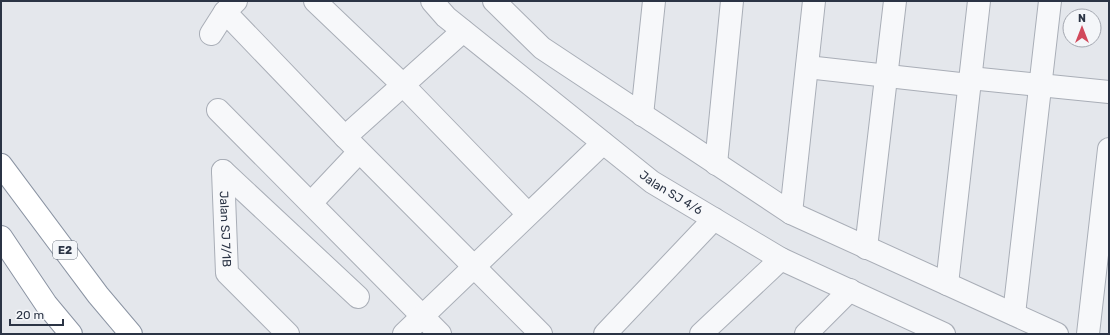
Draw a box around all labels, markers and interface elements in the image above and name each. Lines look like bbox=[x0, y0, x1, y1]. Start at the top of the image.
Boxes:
north arrow bbox=[1062, 8, 1102, 48]
text: N bbox=[1078, 12, 1086, 25]
street label: Jalan SJ 4/6 bbox=[637, 168, 705, 218]
street label: Jalan SJ 7/1B bbox=[217, 191, 234, 267]
road number: E2 bbox=[53, 241, 77, 259]
scale bar bbox=[10, 301, 63, 327]
text: 20 m bbox=[16, 308, 44, 322]

